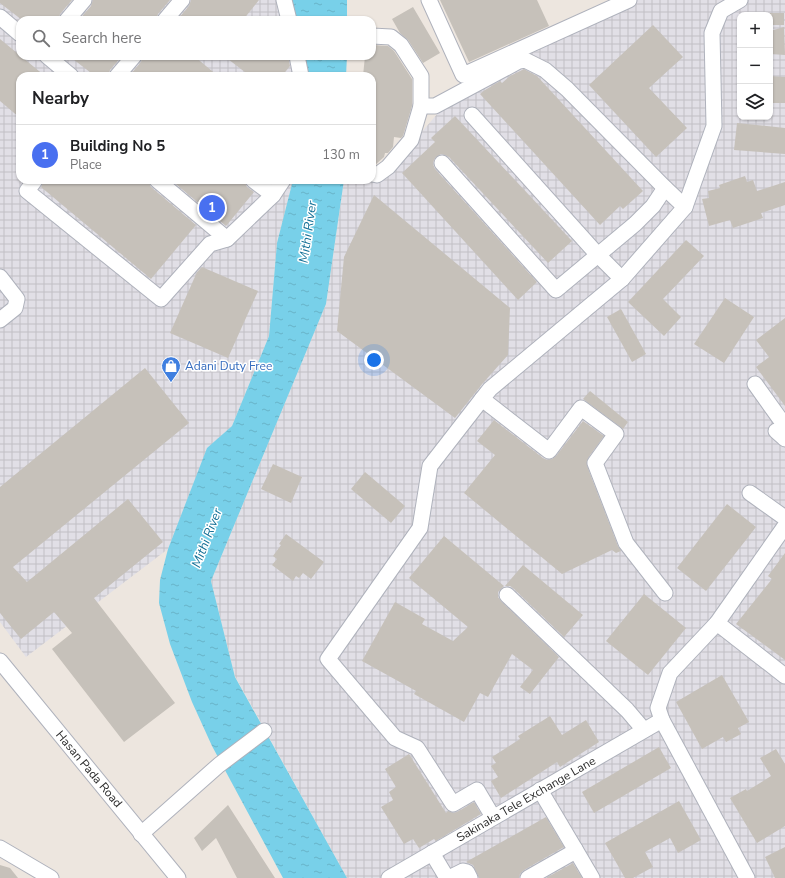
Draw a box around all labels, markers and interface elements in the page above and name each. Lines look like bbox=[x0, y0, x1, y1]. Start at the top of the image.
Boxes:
map controls bbox=[737, 12, 773, 120]
button: + bbox=[737, 12, 773, 48]
search box bbox=[16, 16, 376, 60]
icon: search bbox=[30, 27, 52, 49]
text: Search here bbox=[62, 28, 142, 48]
button: − bbox=[737, 48, 773, 84]
button: layers bbox=[737, 84, 773, 120]
text: Nearby bbox=[32, 87, 89, 110]
text: Building No 5 bbox=[70, 136, 165, 156]
text: 1 bbox=[41, 146, 49, 164]
text: 130 m bbox=[322, 146, 360, 164]
text: Place bbox=[70, 156, 102, 174]
pin: 1 bbox=[199, 193, 225, 223]
water label: Mithi River bbox=[295, 200, 321, 264]
your location bbox=[364, 350, 384, 370]
shop icon: Adani Duty Free bbox=[160, 355, 182, 383]
place label: Adani Duty Free bbox=[185, 358, 272, 374]
water label: Mithi River bbox=[187, 505, 227, 570]
street label: Hasan Pada Road bbox=[52, 727, 126, 811]
street label: Sakinaka Tele Exchange Lane bbox=[454, 753, 598, 845]

